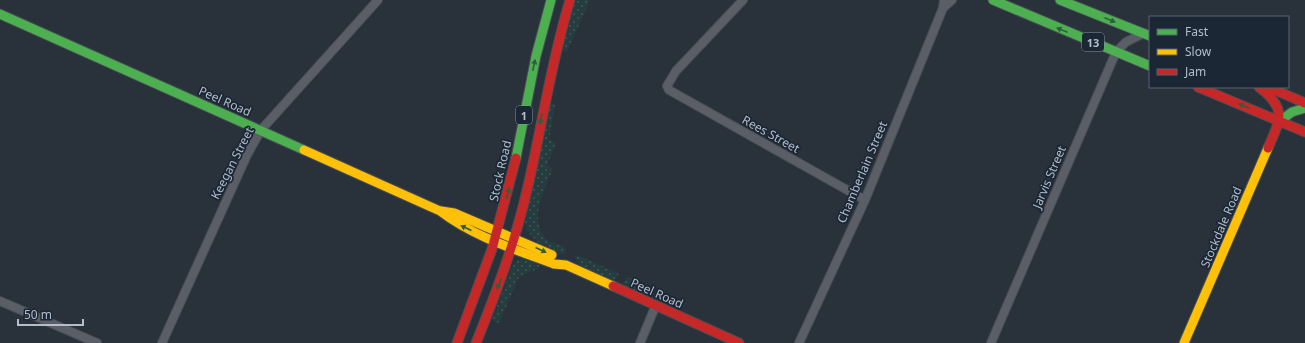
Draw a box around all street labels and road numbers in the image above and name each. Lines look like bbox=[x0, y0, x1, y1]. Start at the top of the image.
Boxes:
road number: 13 bbox=[1082, 33, 1104, 51]
street label: Peel Road bbox=[196, 82, 254, 120]
road number: 1 bbox=[516, 106, 532, 124]
street label: Rees Street bbox=[739, 111, 803, 157]
street label: Chamberlain Street bbox=[833, 118, 891, 226]
street label: Keegan Street bbox=[206, 123, 258, 202]
street label: Stock Road bbox=[485, 139, 515, 203]
street label: Jarvis Street bbox=[1028, 142, 1070, 212]
street label: Stockdale Road bbox=[1196, 184, 1246, 270]
street label: Peel Road bbox=[628, 274, 686, 312]

